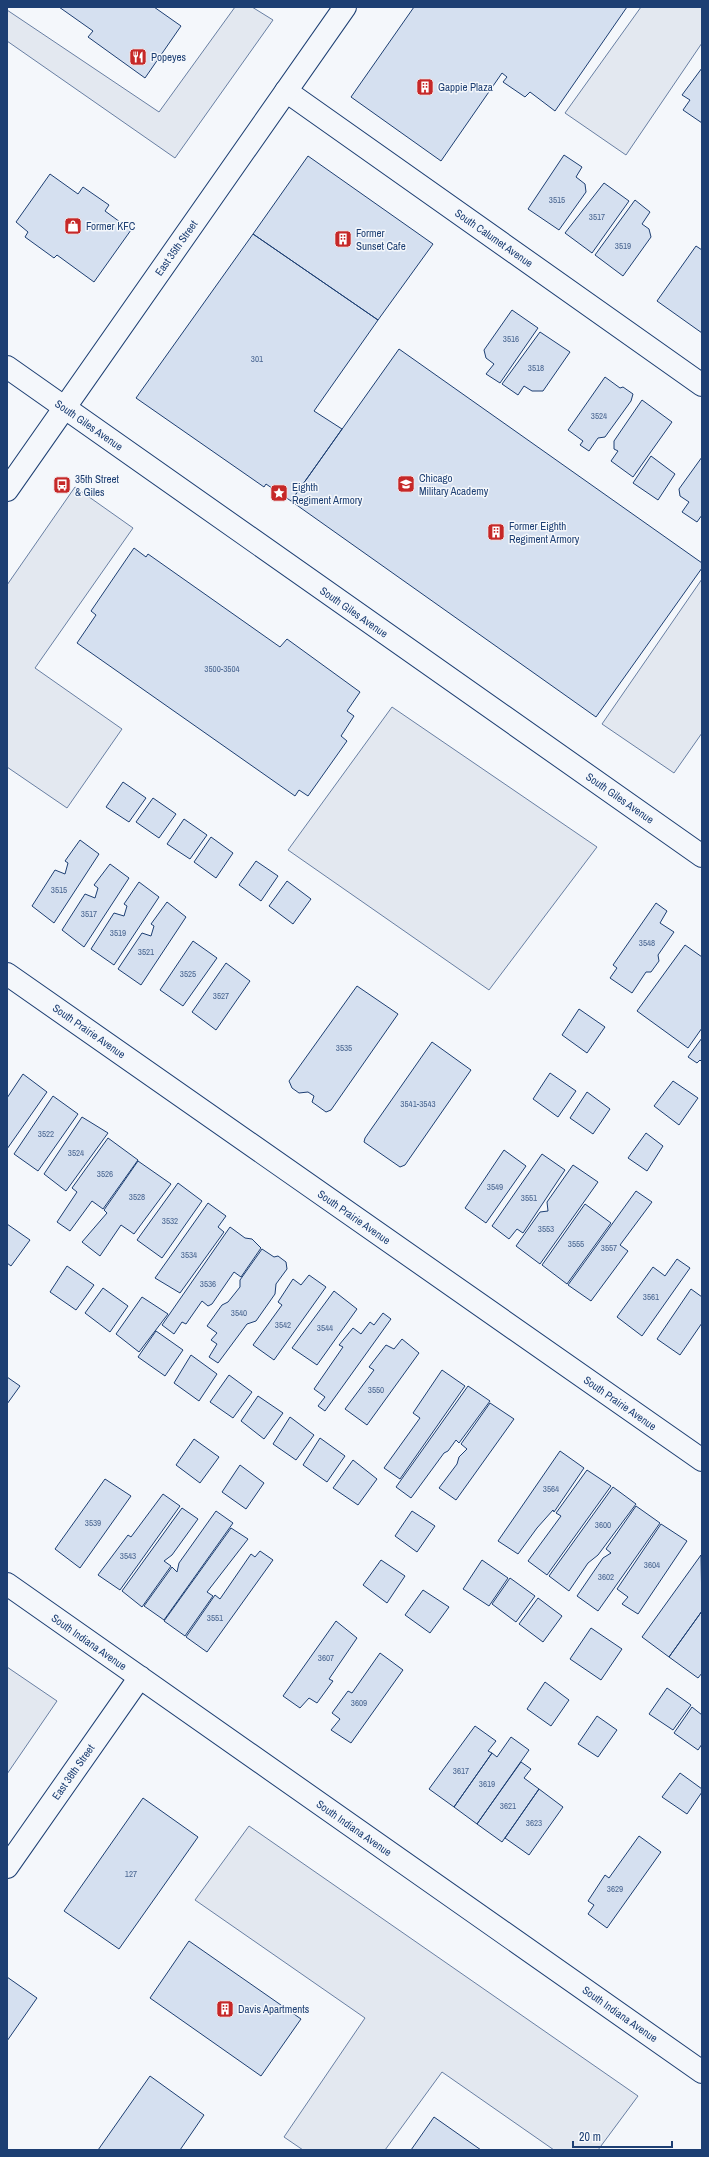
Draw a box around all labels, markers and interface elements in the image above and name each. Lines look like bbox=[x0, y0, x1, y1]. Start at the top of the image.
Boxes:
restaurant icon: Popeyes bbox=[128, 47, 148, 67]
place label: Popeyes bbox=[151, 50, 187, 64]
building icon: Gappie Plaza bbox=[415, 77, 435, 97]
place label: Gappie Plaza bbox=[438, 80, 493, 94]
house number: 3515 bbox=[549, 194, 565, 206]
street label: South Calumet Avenue bbox=[452, 206, 536, 270]
house number: 3517 bbox=[589, 211, 605, 223]
shop icon: Former KFC bbox=[63, 216, 83, 236]
street label: East 35th Street bbox=[152, 217, 201, 279]
place label: Former KFC bbox=[86, 219, 136, 233]
place label: Former Sunset Cafe bbox=[356, 226, 406, 253]
building icon: Former Sunset Cafe bbox=[333, 229, 353, 249]
house number: 3519 bbox=[615, 240, 631, 252]
house number: 3516 bbox=[503, 333, 519, 345]
house number: 301 bbox=[251, 353, 263, 365]
house number: 3518 bbox=[528, 362, 544, 374]
street label: South Giles Avenue bbox=[52, 396, 126, 454]
house number: 3524 bbox=[591, 410, 607, 422]
place label: Chicago Military Academy bbox=[419, 471, 489, 498]
place label: 35th Street & Giles bbox=[75, 472, 120, 499]
school or university icon: Chicago Military Academy bbox=[396, 474, 416, 494]
bus stop icon: 35th Street & Giles bbox=[52, 475, 72, 495]
place label: Eighth Regiment Armory bbox=[292, 480, 363, 507]
place icon: Eighth Regiment Armory bbox=[269, 483, 289, 503]
place label: Former Eighth Regiment Armory bbox=[509, 519, 580, 546]
building icon: Former Eighth Regiment Armory bbox=[486, 522, 506, 542]
street label: South Giles Avenue bbox=[317, 583, 391, 641]
house number: 3500-3504 bbox=[204, 663, 240, 675]
street label: South Giles Avenue bbox=[583, 769, 657, 827]
house number: 3515 bbox=[51, 884, 67, 896]
house number: 3517 bbox=[81, 908, 97, 920]
house number: 3519 bbox=[110, 927, 126, 939]
house number: 3548 bbox=[639, 937, 655, 949]
house number: 3521 bbox=[138, 946, 154, 958]
house number: 3525 bbox=[180, 968, 196, 980]
house number: 3527 bbox=[213, 990, 229, 1002]
street label: South Prairie Avenue bbox=[50, 1001, 128, 1061]
house number: 3535 bbox=[336, 1042, 352, 1054]
house number: 3541-3543 bbox=[400, 1098, 436, 1110]
house number: 3522 bbox=[38, 1128, 54, 1140]
house number: 3524 bbox=[68, 1147, 84, 1159]
house number: 3526 bbox=[97, 1168, 113, 1180]
house number: 3549 bbox=[487, 1181, 503, 1193]
street label: South Prairie Avenue bbox=[315, 1187, 393, 1247]
house number: 3528 bbox=[129, 1191, 145, 1203]
house number: 3551 bbox=[521, 1192, 537, 1204]
house number: 3532 bbox=[162, 1215, 178, 1227]
house number: 3553 bbox=[538, 1223, 554, 1235]
house number: 3555 bbox=[568, 1238, 584, 1250]
house number: 3557 bbox=[601, 1242, 617, 1254]
house number: 3534 bbox=[181, 1249, 197, 1261]
house number: 3536 bbox=[200, 1278, 216, 1290]
house number: 3561 bbox=[643, 1291, 659, 1303]
house number: 3540 bbox=[231, 1307, 247, 1319]
house number: 3542 bbox=[275, 1319, 291, 1331]
house number: 3544 bbox=[317, 1322, 333, 1334]
street label: South Prairie Avenue bbox=[581, 1373, 659, 1433]
house number: 3550 bbox=[368, 1384, 384, 1396]
house number: 3564 bbox=[543, 1483, 559, 1495]
house number: 3539 bbox=[85, 1517, 101, 1529]
house number: 3600 bbox=[595, 1519, 611, 1531]
house number: 3543 bbox=[120, 1550, 136, 1562]
house number: 3604 bbox=[644, 1559, 660, 1571]
house number: 3602 bbox=[598, 1571, 614, 1583]
street label: South Indiana Avenue bbox=[49, 1611, 129, 1673]
house number: 3551 bbox=[207, 1612, 223, 1624]
house number: 3607 bbox=[318, 1652, 334, 1664]
house number: 3609 bbox=[351, 1697, 367, 1709]
street label: East 36th Street bbox=[49, 1741, 98, 1803]
house number: 3617 bbox=[453, 1765, 469, 1777]
house number: 3619 bbox=[479, 1778, 495, 1790]
street label: South Indiana Avenue bbox=[314, 1797, 394, 1859]
house number: 3621 bbox=[500, 1800, 516, 1812]
house number: 3623 bbox=[526, 1817, 542, 1829]
house number: 127 bbox=[125, 1868, 137, 1880]
house number: 3629 bbox=[607, 1883, 623, 1895]
street label: South Indiana Avenue bbox=[580, 1983, 660, 2045]
building icon: Davis Apartments bbox=[215, 1999, 235, 2019]
place label: Davis Apartments bbox=[238, 2002, 310, 2016]
scale bar bbox=[573, 2123, 672, 2149]
text: 20 m bbox=[579, 2129, 601, 2145]

